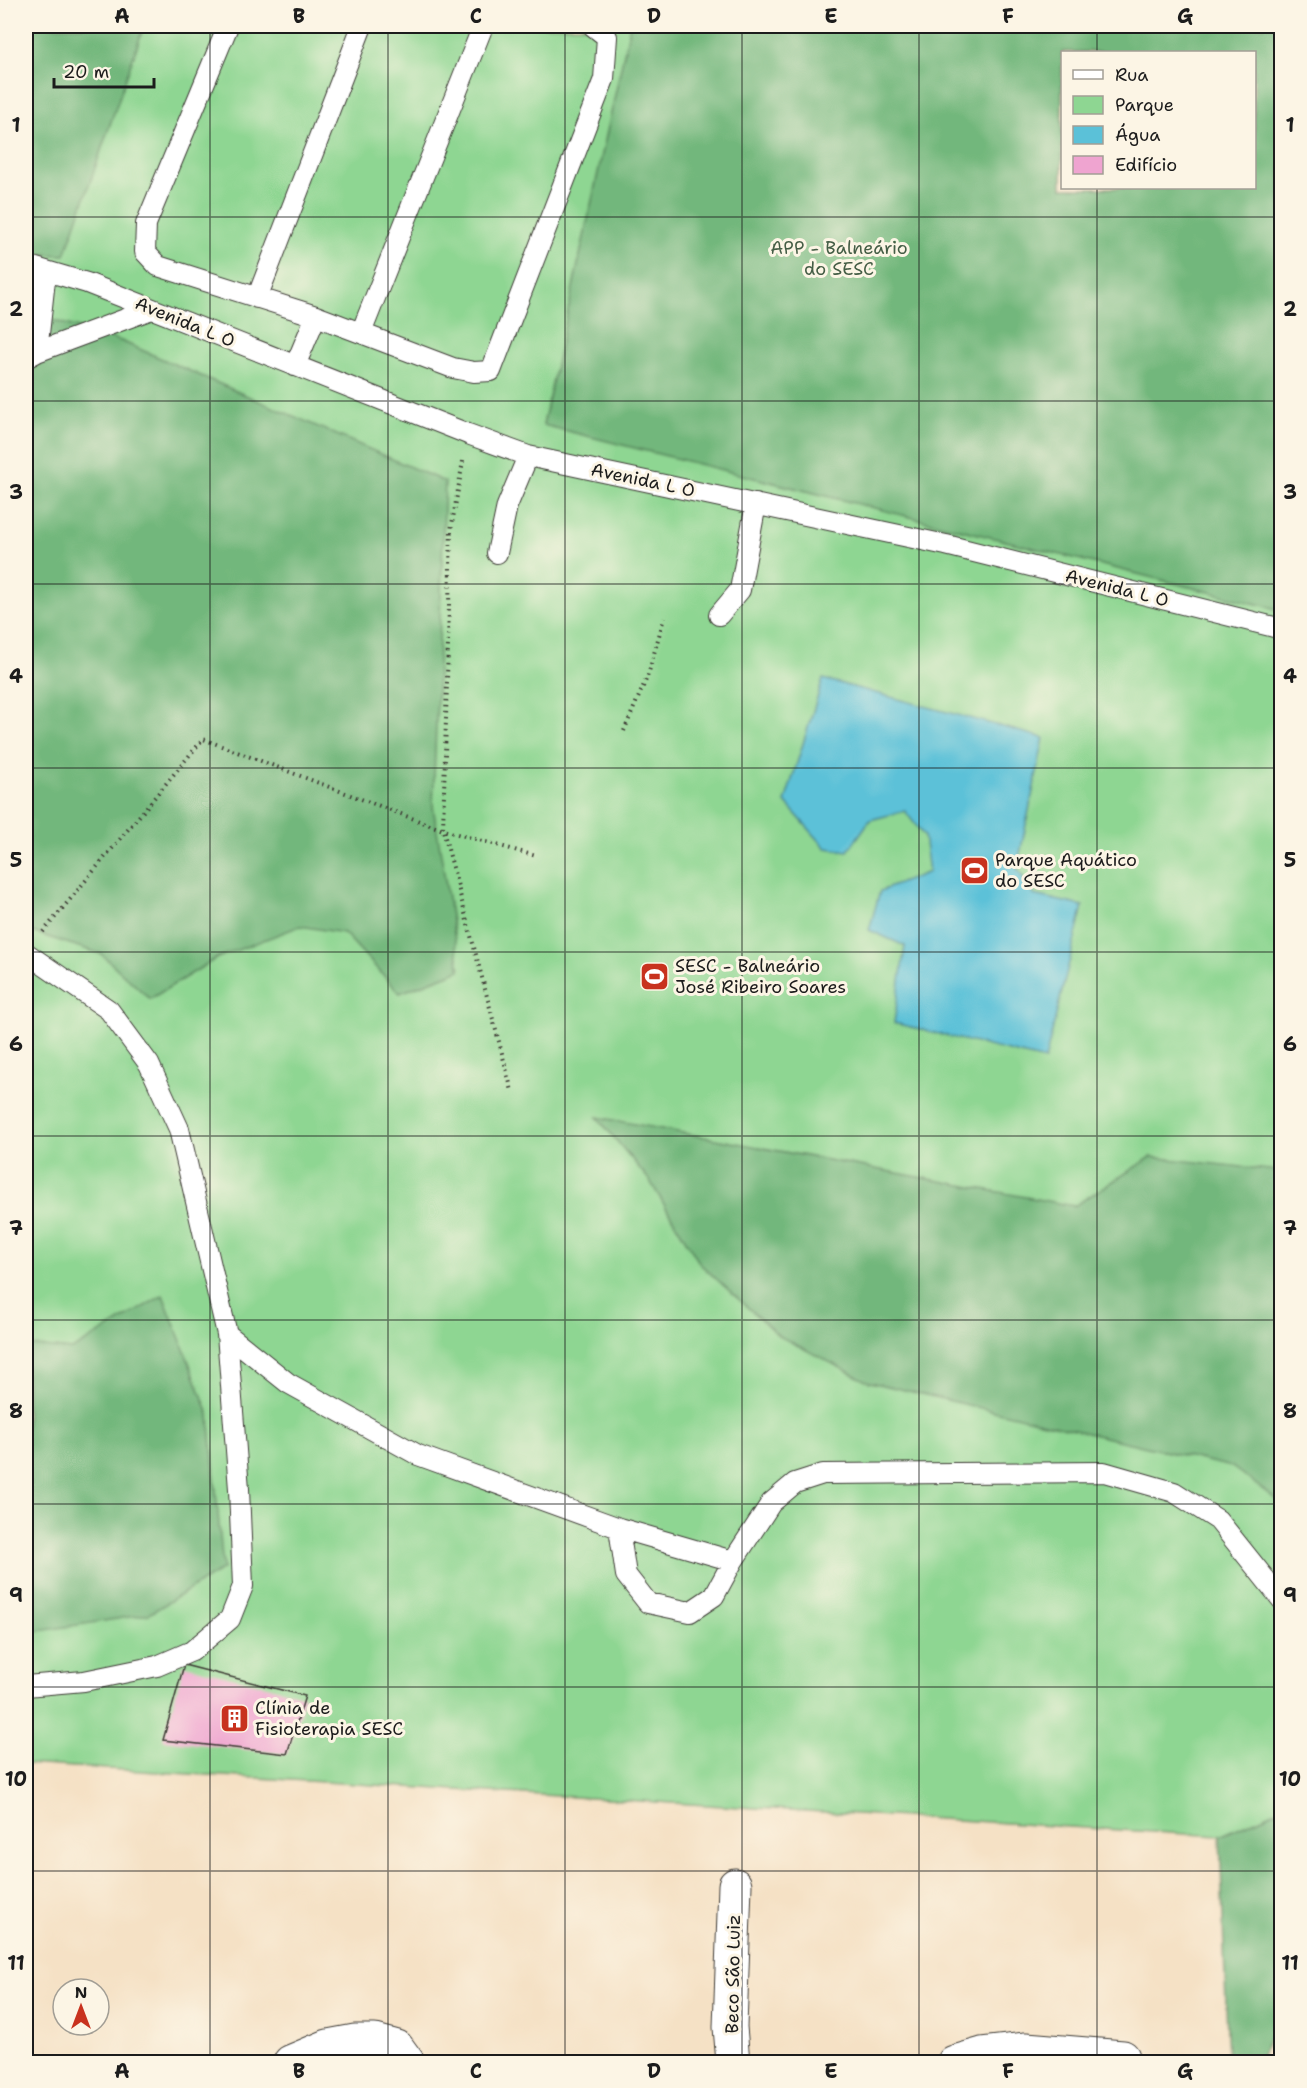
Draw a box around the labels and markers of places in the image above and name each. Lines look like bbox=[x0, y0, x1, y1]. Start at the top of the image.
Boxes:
place label: Parque Aquático do SESC bbox=[995, 848, 1137, 893]
sports icon: Parque Aquático do SESC bbox=[958, 854, 990, 886]
place label: SESC - Balneário José Ribeiro Soares bbox=[675, 954, 846, 999]
sports icon: SESC - Balneário José Ribeiro Soares bbox=[638, 960, 670, 992]
place label: Clínia de Fisioterapia SESC bbox=[255, 1696, 403, 1741]
building icon: Clínia de Fisioterapia SESC bbox=[218, 1702, 250, 1734]

